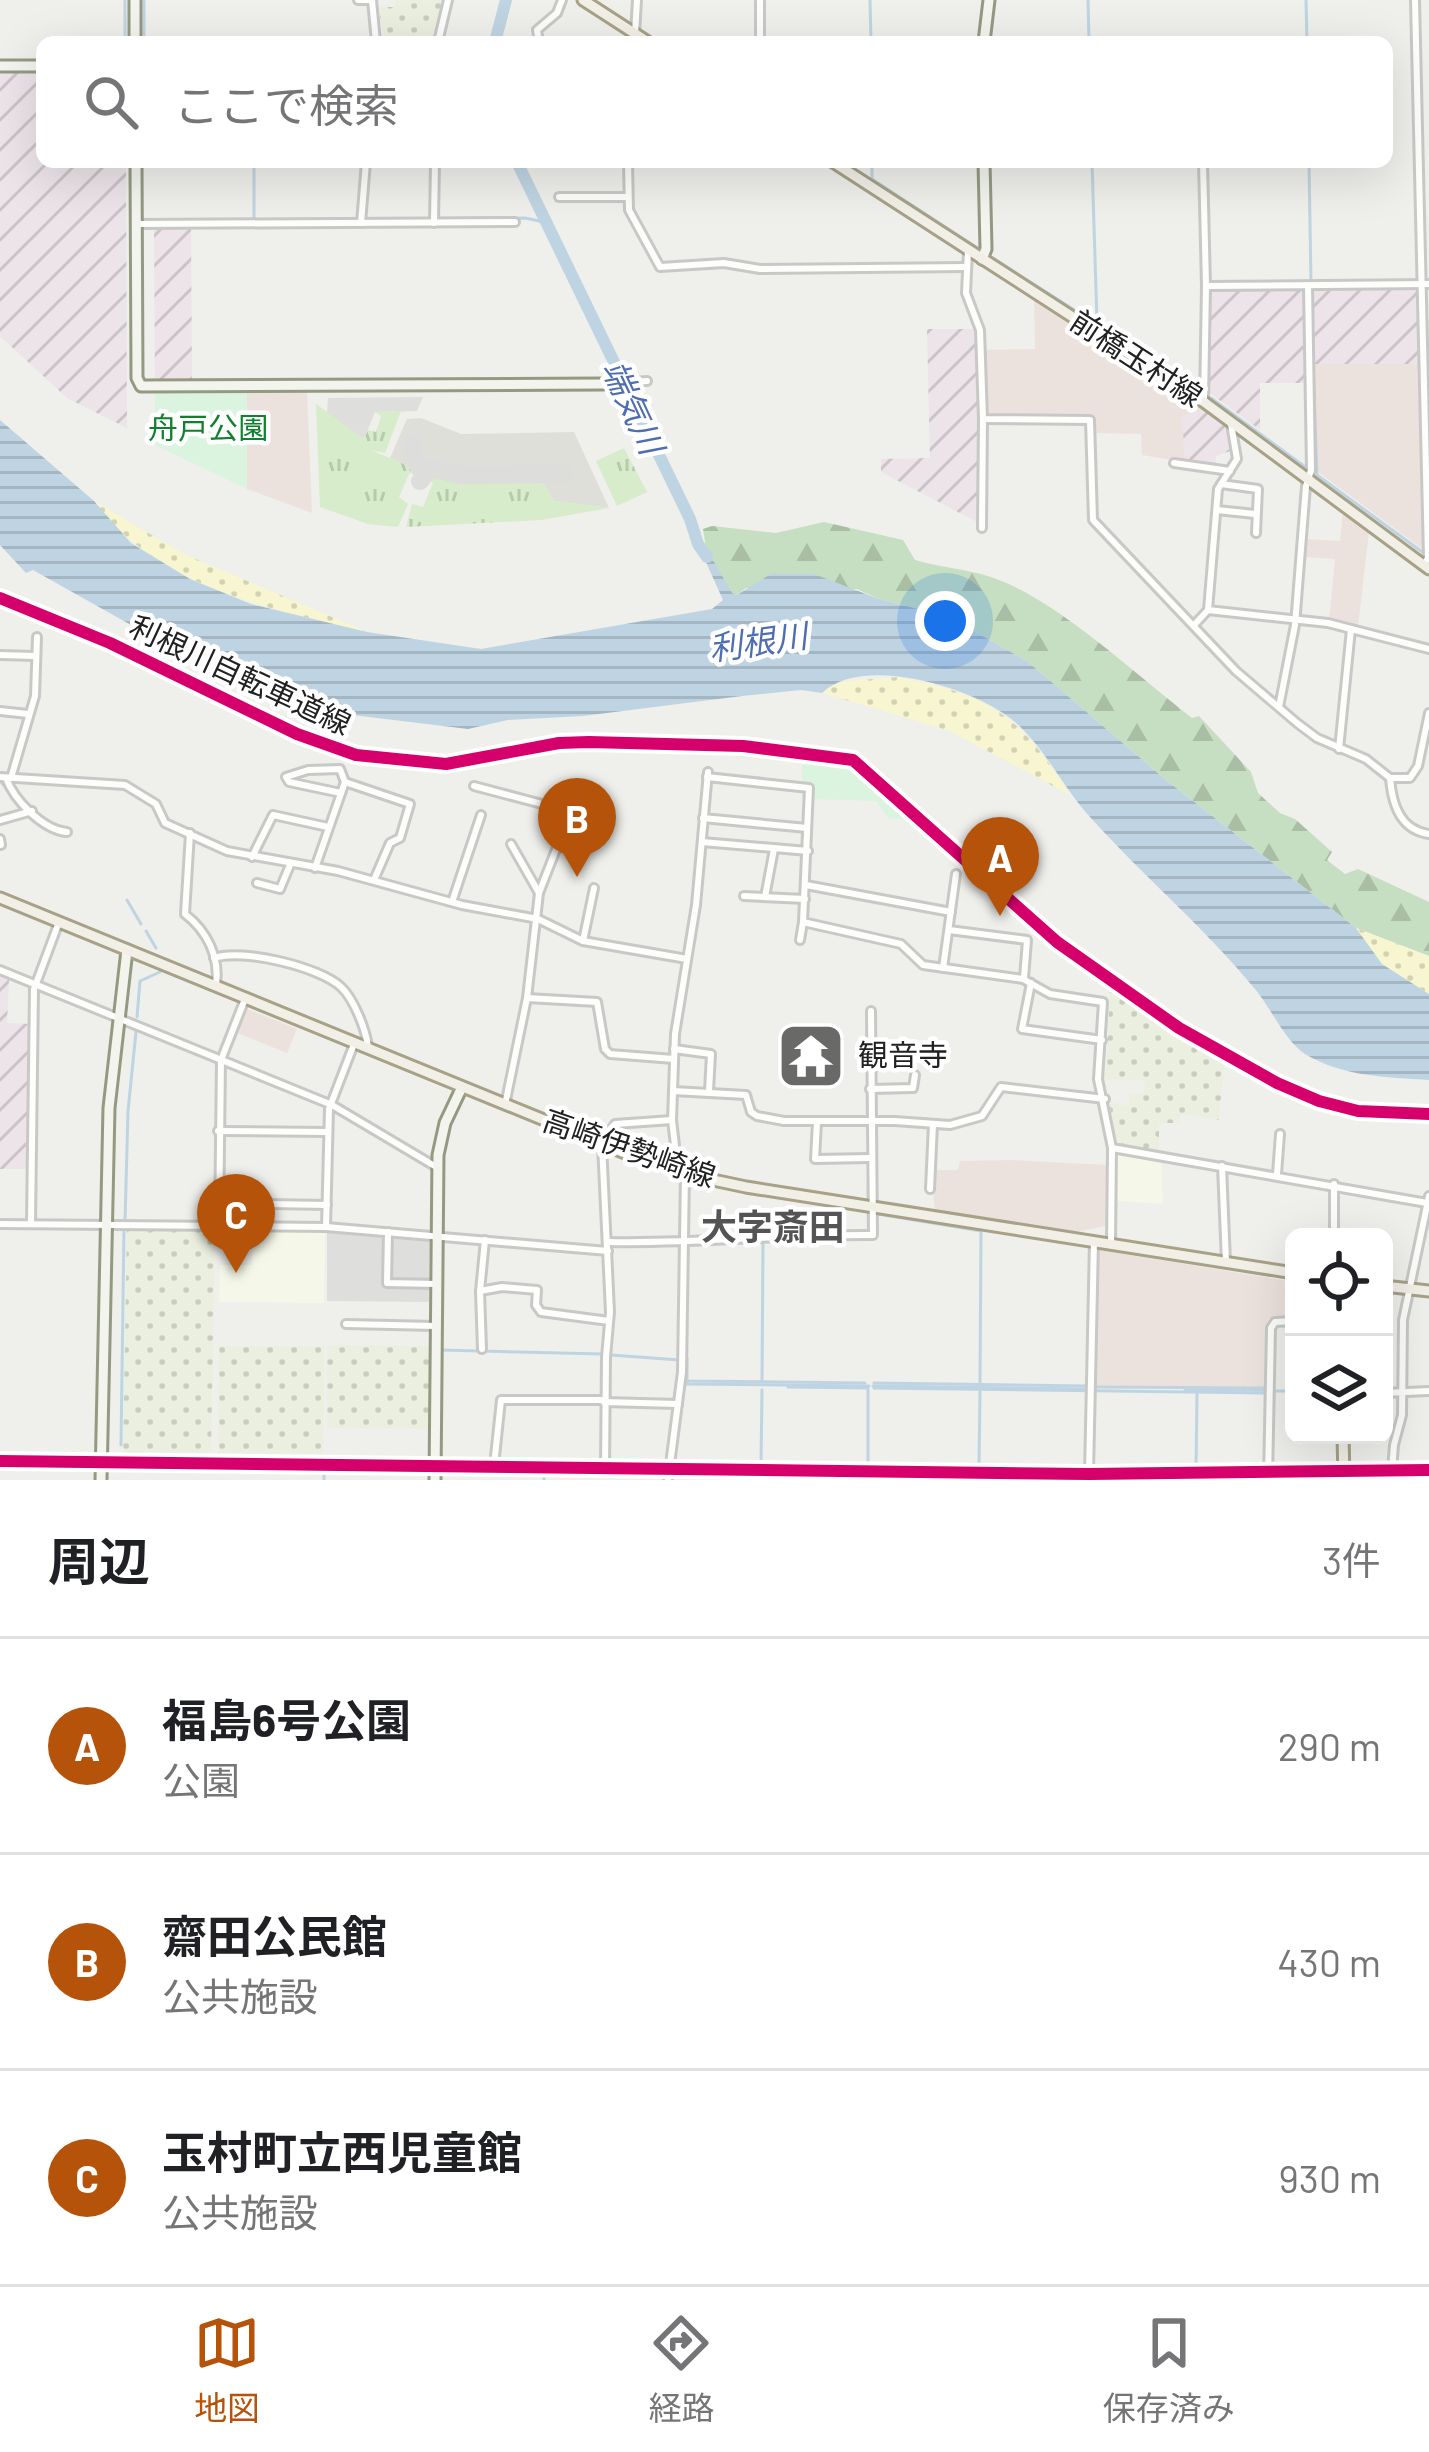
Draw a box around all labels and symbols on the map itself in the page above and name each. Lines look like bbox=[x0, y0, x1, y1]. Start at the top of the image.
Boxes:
street label: 前橋玉村線 bbox=[1064, 301, 1210, 413]
water label: 端気川 bbox=[595, 353, 674, 463]
park label: 舟戸公園 bbox=[148, 409, 268, 445]
your location bbox=[915, 591, 975, 651]
street label: 利根川自転車道線 bbox=[124, 607, 357, 741]
water label: 利根川 bbox=[706, 614, 813, 668]
pin: B bbox=[538, 778, 616, 877]
pin: A bbox=[961, 817, 1039, 916]
temple icon: 観音寺 bbox=[776, 1021, 846, 1091]
place label: 観音寺 bbox=[858, 1036, 948, 1072]
street label: 高崎伊勢崎線 bbox=[539, 1101, 721, 1193]
pin: C bbox=[197, 1174, 275, 1273]
district label: 大字斎田 bbox=[701, 1204, 845, 1247]

